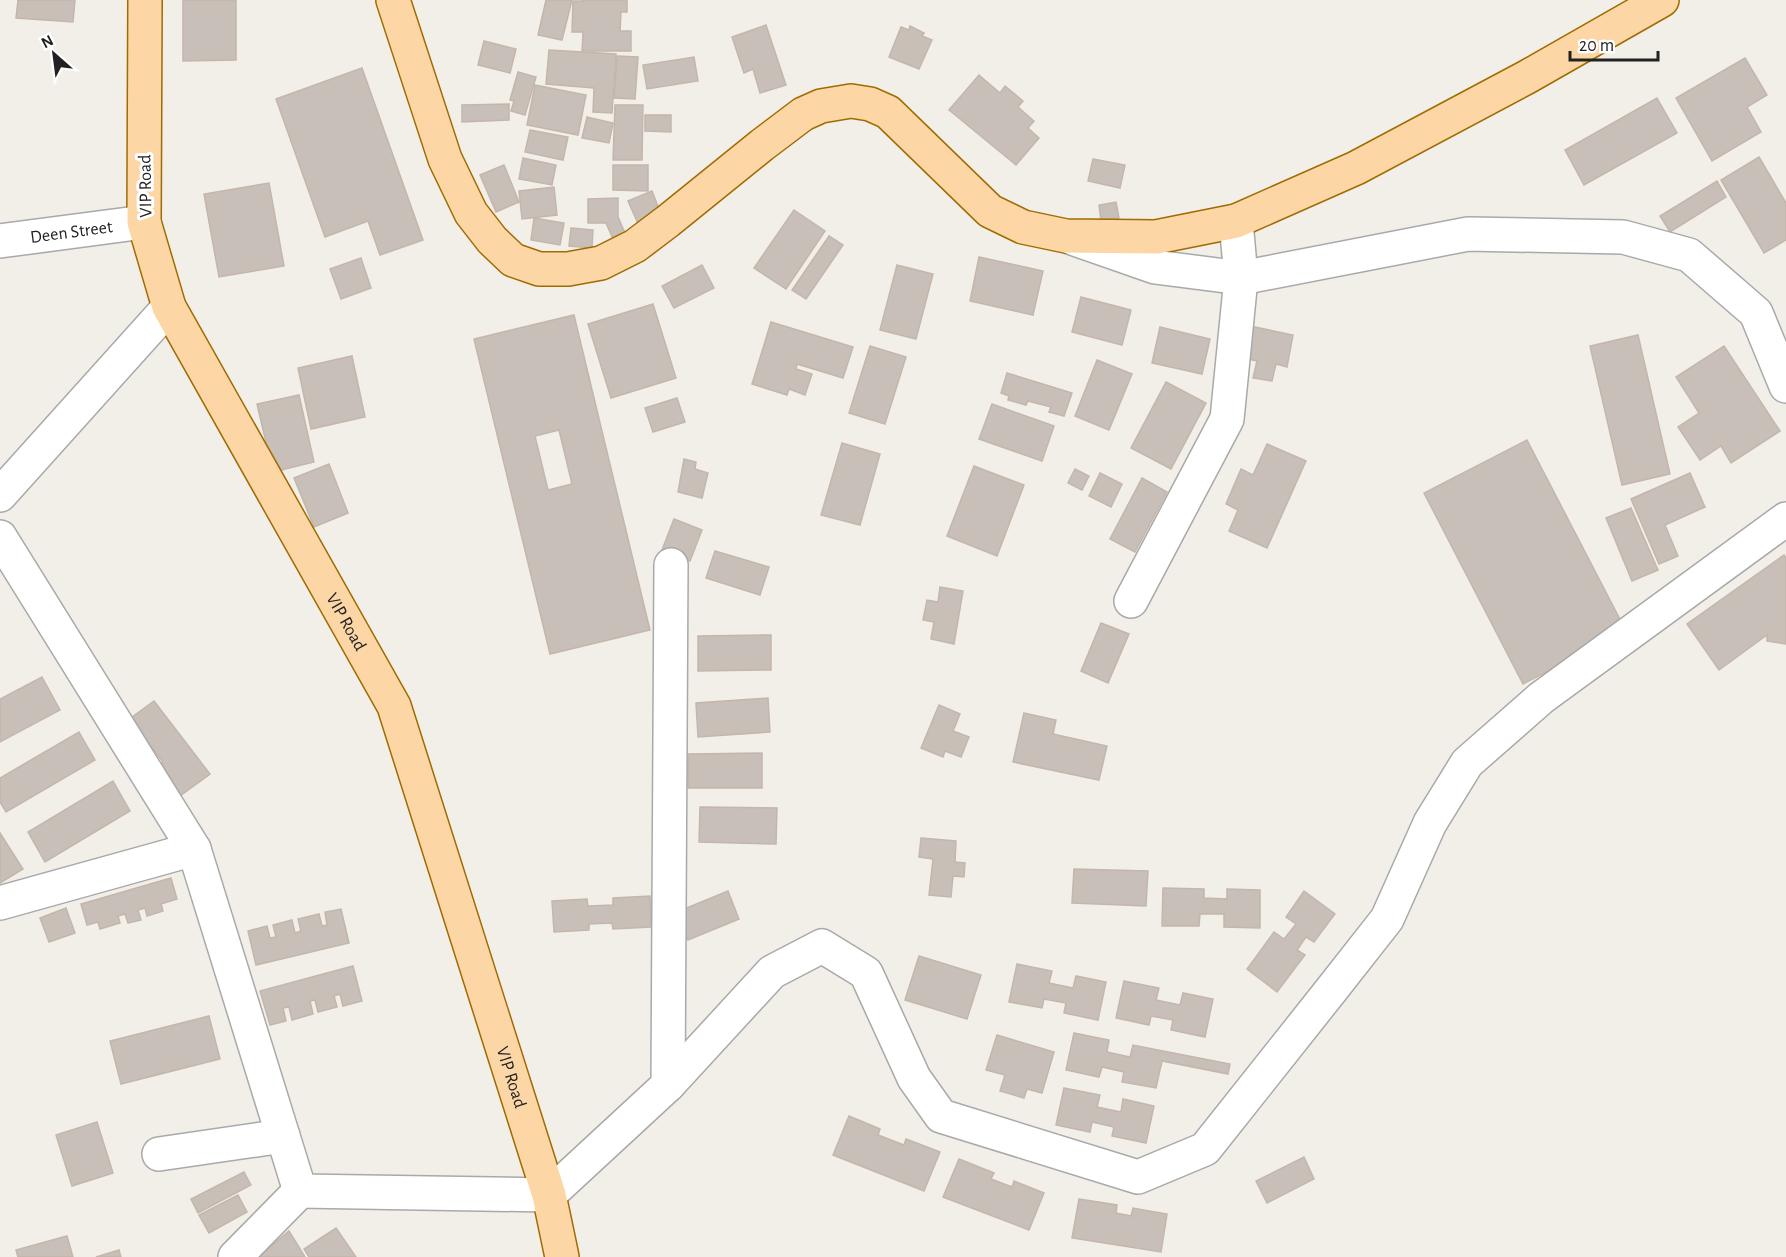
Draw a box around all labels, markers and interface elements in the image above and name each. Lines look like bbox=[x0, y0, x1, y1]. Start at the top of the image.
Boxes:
north arrow bbox=[24, 24, 84, 84]
scale bar bbox=[1570, 24, 1658, 62]
text: N bbox=[39, 32, 56, 51]
text: 20 m bbox=[1579, 37, 1614, 55]
street label: VIP Road bbox=[136, 154, 156, 218]
street label: Deen Street bbox=[29, 218, 114, 247]
street label: VIP Road bbox=[322, 590, 369, 654]
street label: VIP Road bbox=[493, 1045, 529, 1110]

